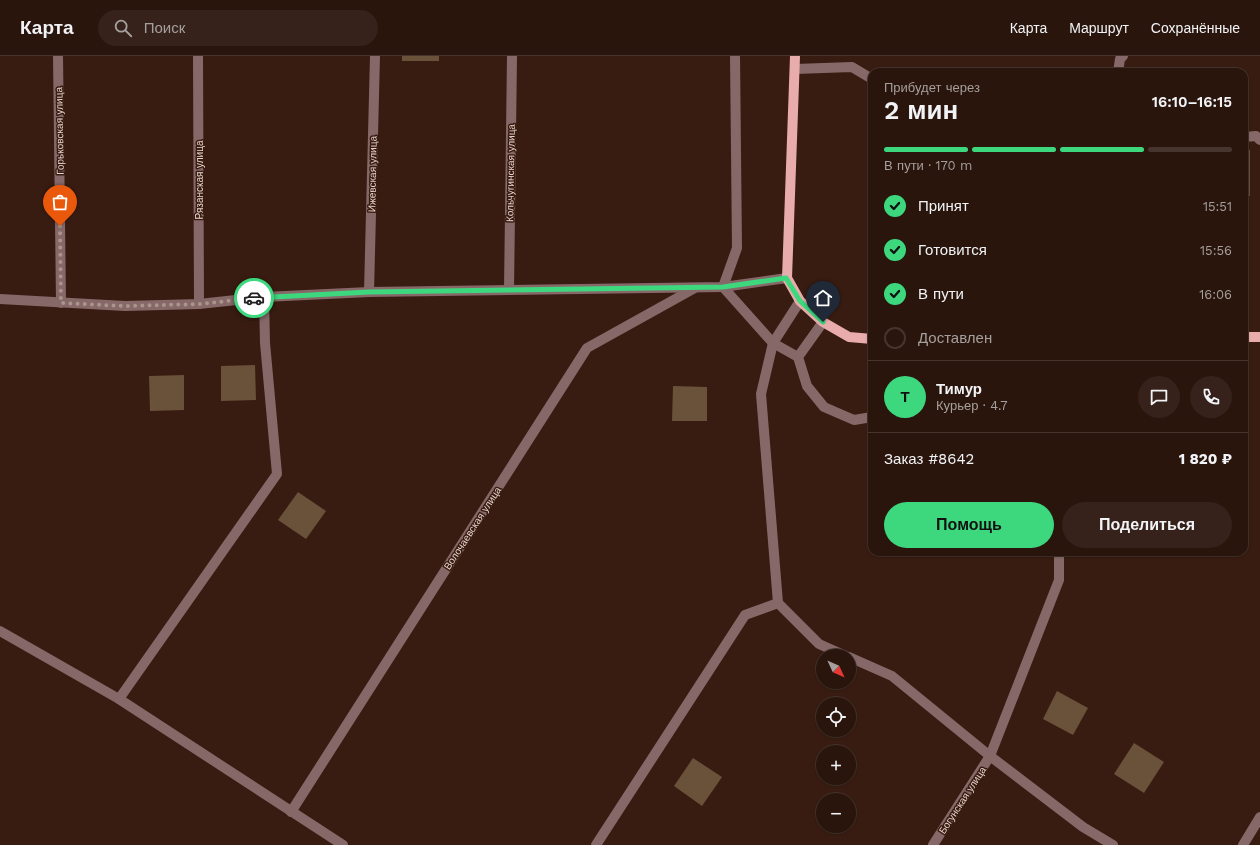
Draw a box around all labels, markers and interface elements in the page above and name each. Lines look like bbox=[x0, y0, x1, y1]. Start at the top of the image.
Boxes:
search box bbox=[98, 10, 378, 46]
text: Карта bbox=[20, 16, 74, 39]
icon: search bbox=[112, 17, 134, 39]
text: Поиск bbox=[144, 19, 185, 37]
text: Карта bbox=[1010, 20, 1047, 36]
text: Маршрут bbox=[1069, 20, 1129, 36]
text: Сохранённые bbox=[1151, 20, 1240, 36]
text: Прибудет через bbox=[884, 80, 980, 95]
street label: Горьковская улица bbox=[53, 87, 66, 175]
text: 16:10–16:15 bbox=[1152, 93, 1232, 111]
text: 2 мин bbox=[884, 95, 958, 125]
street label: Кольчугинская улица bbox=[504, 123, 517, 222]
street label: Ижевская улица bbox=[366, 135, 379, 212]
street label: Рязанская улица bbox=[194, 140, 205, 219]
text: В пути · 170 m bbox=[884, 158, 972, 173]
pin bbox=[43, 185, 77, 226]
icon: bag bbox=[49, 191, 71, 213]
icon: check bbox=[884, 195, 906, 217]
text: Принят bbox=[918, 197, 969, 215]
text: 15:51 bbox=[1203, 199, 1232, 214]
icon: check bbox=[884, 239, 906, 261]
text: Готовится bbox=[918, 241, 987, 259]
text: 15:56 bbox=[1200, 243, 1232, 258]
courier bbox=[234, 278, 274, 318]
pin bbox=[806, 281, 840, 322]
icon: check bbox=[884, 283, 906, 305]
text: В пути bbox=[918, 285, 964, 303]
icon: car bbox=[243, 287, 265, 309]
icon: home bbox=[812, 287, 834, 309]
text: 16:06 bbox=[1199, 287, 1232, 302]
text: Доставлен bbox=[918, 329, 992, 347]
button: chat bbox=[1138, 376, 1180, 418]
button: phone bbox=[1190, 376, 1232, 418]
text: Тимур bbox=[936, 380, 982, 398]
text: Т bbox=[900, 388, 910, 406]
text: Курьер · 4.7 bbox=[936, 398, 1008, 413]
text: Заказ #8642 bbox=[884, 450, 974, 468]
text: 1 820 ₽ bbox=[1179, 450, 1232, 468]
street label: Волочаевская улица bbox=[442, 485, 503, 572]
button: Помощь bbox=[884, 502, 1054, 548]
button: Поделиться bbox=[1062, 502, 1232, 548]
north arrow bbox=[816, 649, 856, 689]
map controls bbox=[816, 649, 856, 833]
button: locate bbox=[816, 697, 856, 737]
button: + bbox=[816, 745, 856, 785]
street label: Богунская улица bbox=[937, 764, 988, 836]
button: − bbox=[816, 793, 856, 833]

